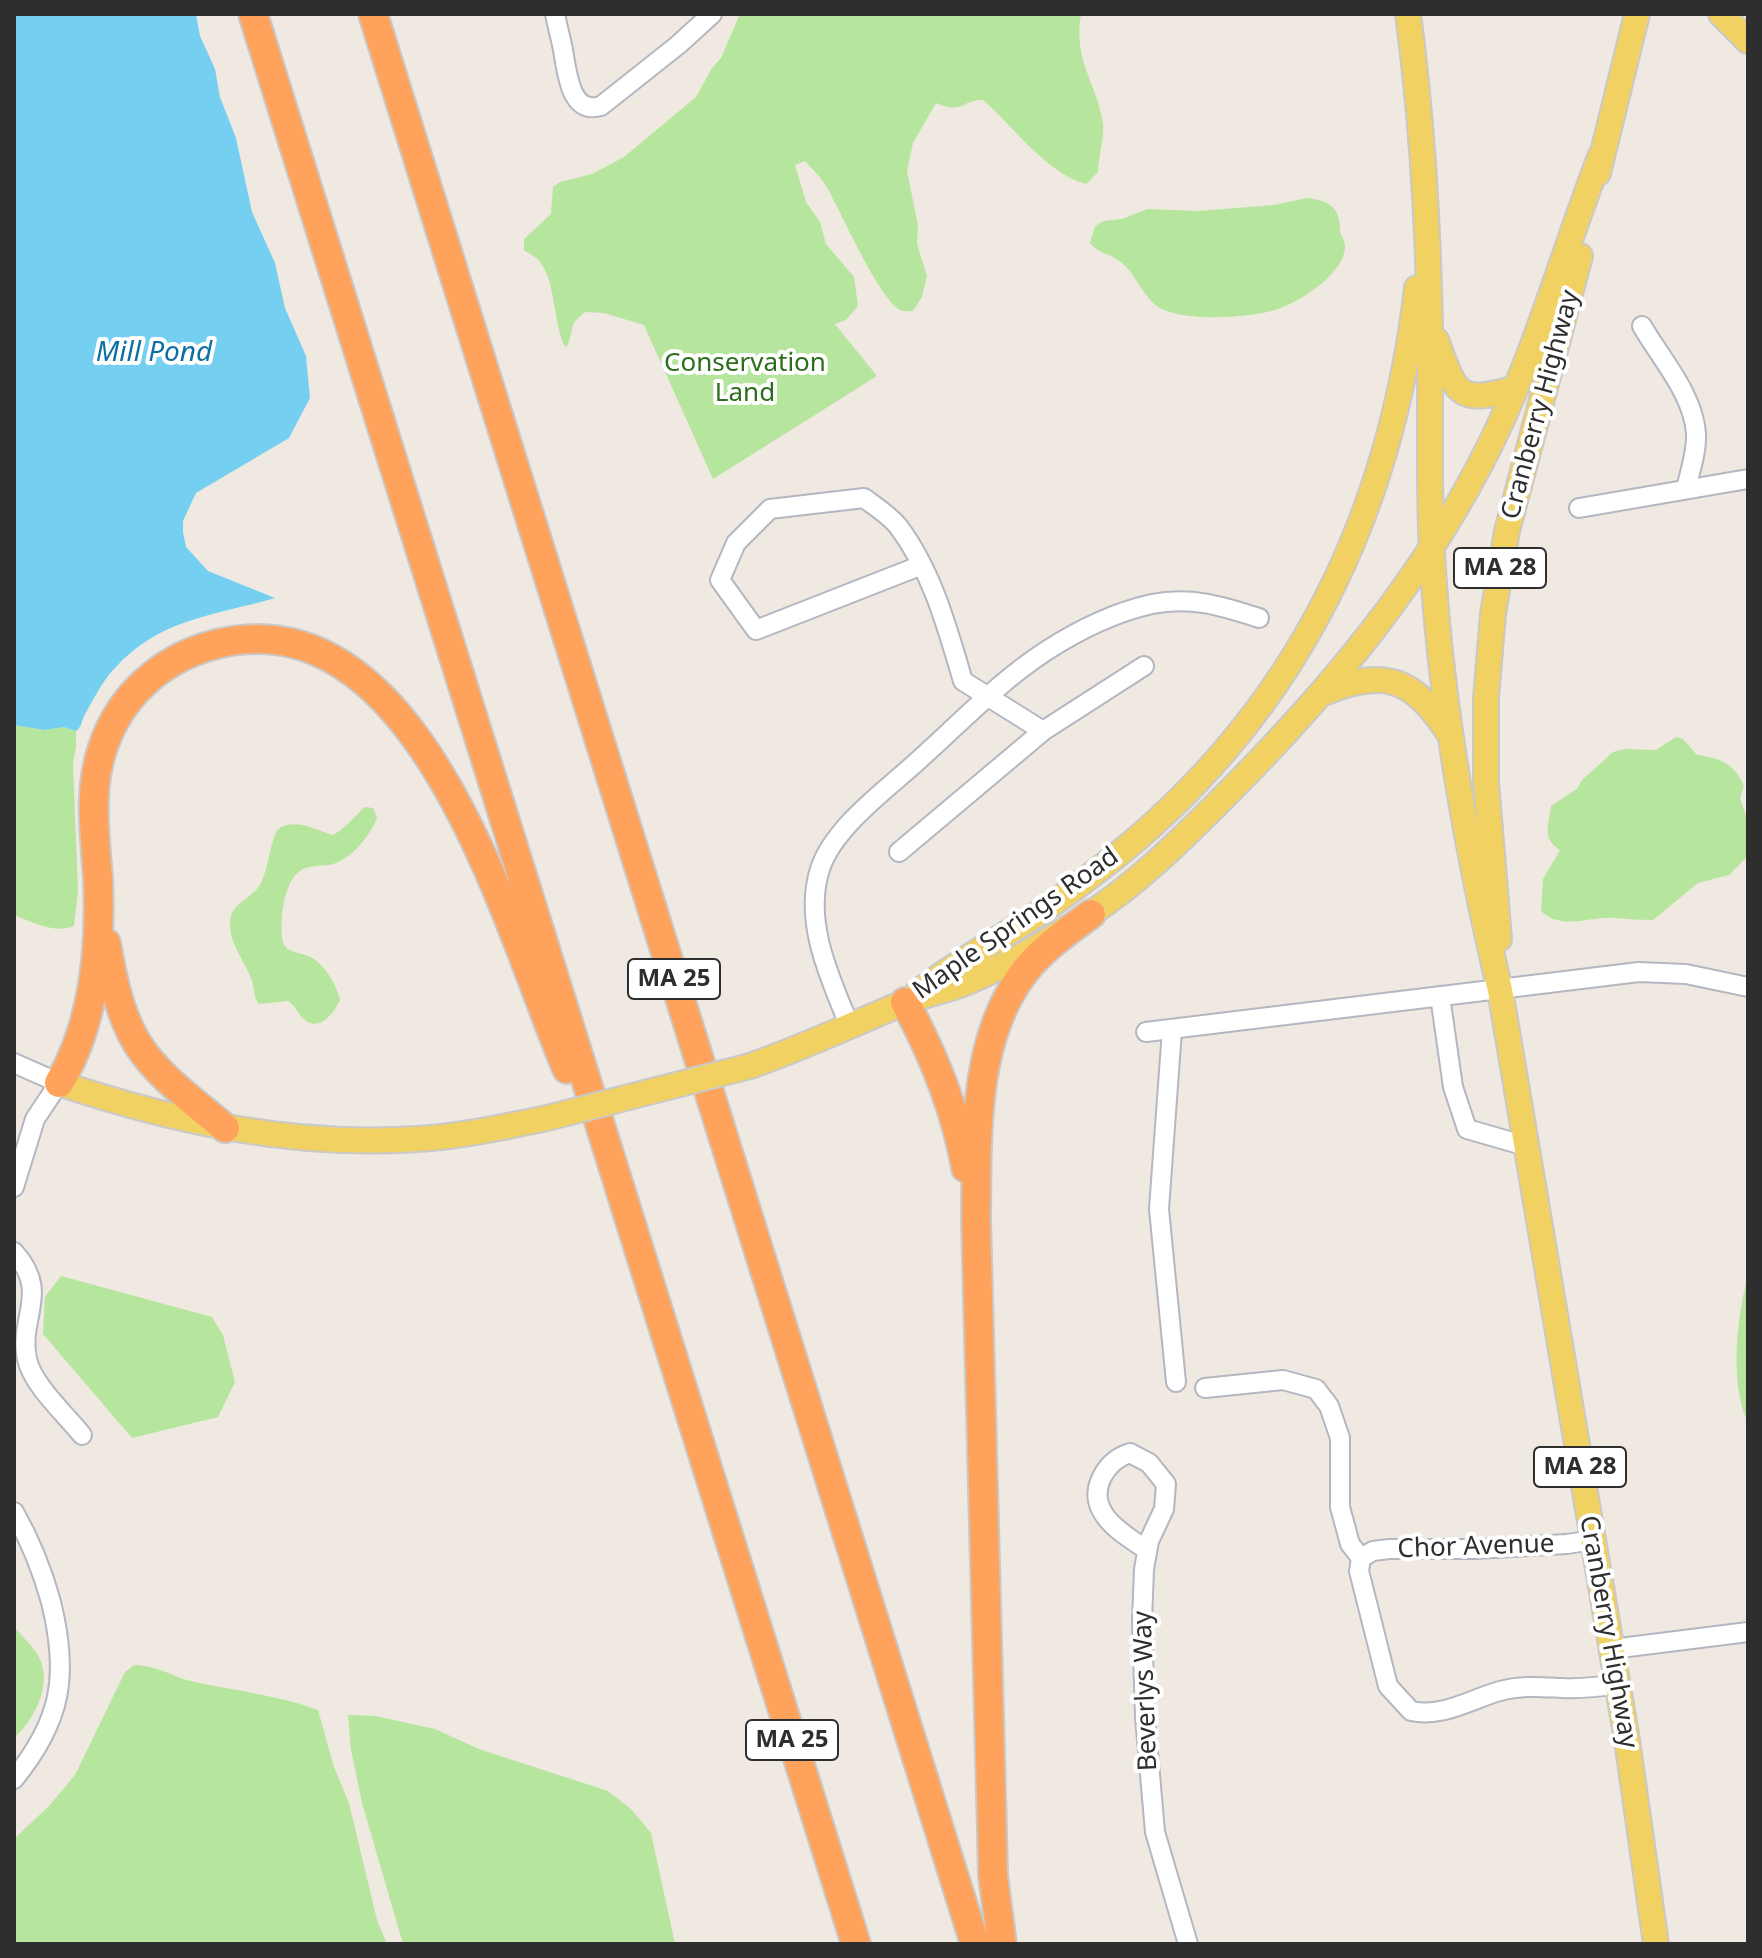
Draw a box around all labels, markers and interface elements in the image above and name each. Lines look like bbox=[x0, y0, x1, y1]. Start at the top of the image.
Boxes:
street label: Cranberry Highway bbox=[1495, 287, 1587, 523]
water label: Mill Pond bbox=[96, 336, 212, 370]
park label: Conservation Land bbox=[664, 348, 826, 410]
road number: MA 28 bbox=[1454, 548, 1546, 588]
street label: Maple Springs Road bbox=[907, 841, 1125, 1007]
road number: MA 25 bbox=[628, 959, 720, 999]
road number: MA 28 bbox=[1534, 1447, 1626, 1487]
street label: Cranberry Highway bbox=[1572, 1513, 1644, 1751]
street label: Chor Avenue bbox=[1397, 1529, 1555, 1565]
street label: Beverlys Way bbox=[1128, 1610, 1164, 1772]
road number: MA 25 bbox=[746, 1720, 838, 1760]

